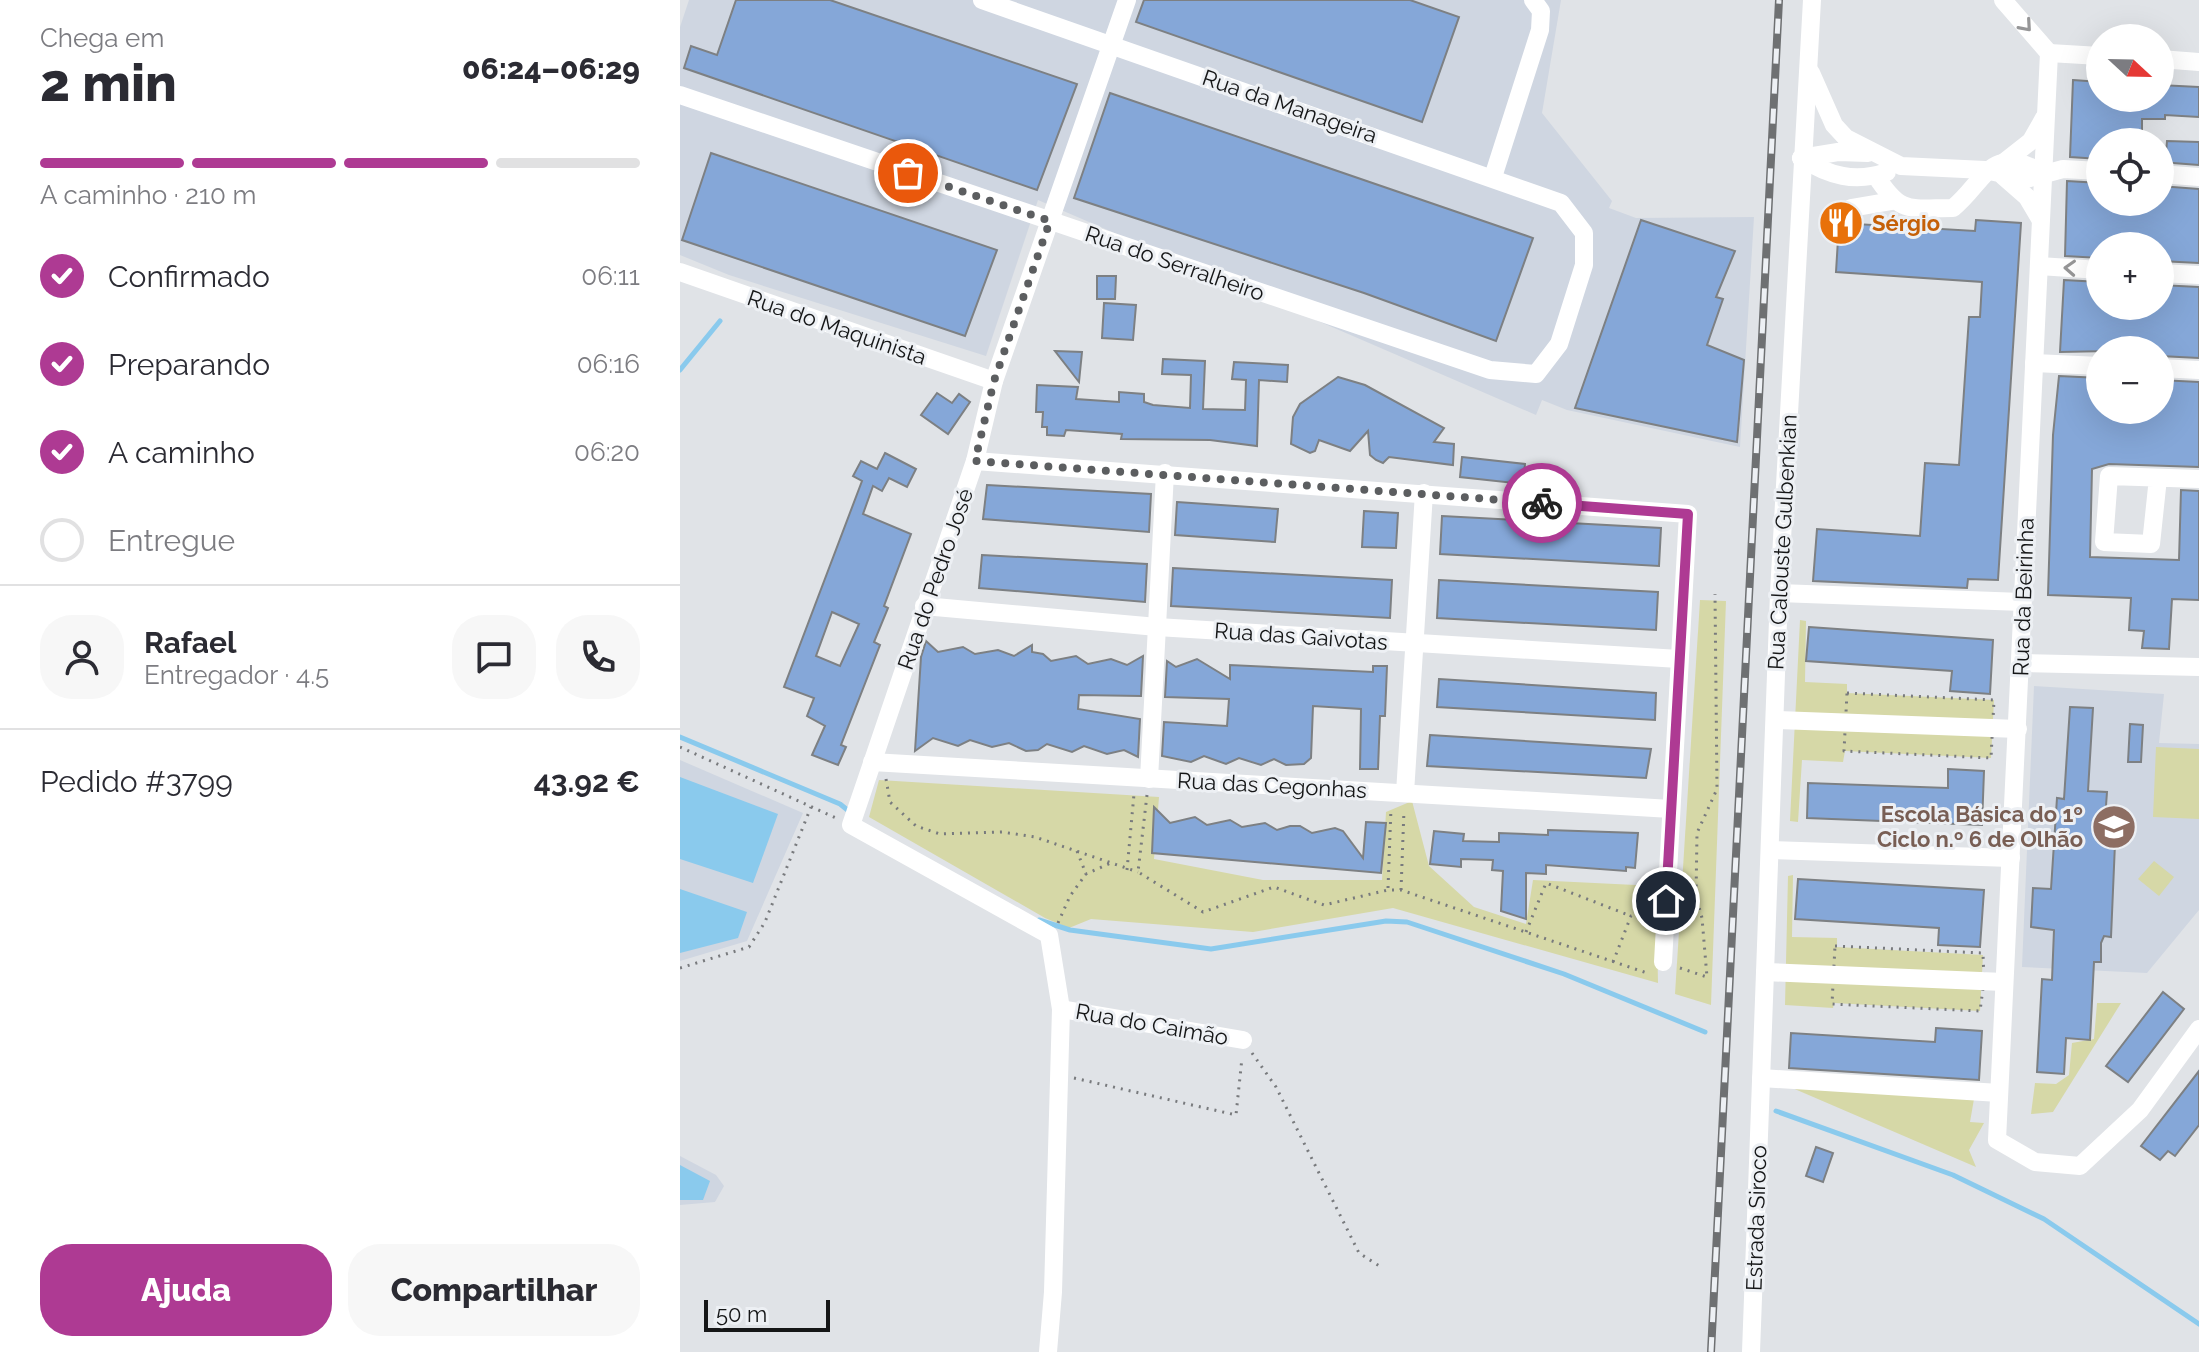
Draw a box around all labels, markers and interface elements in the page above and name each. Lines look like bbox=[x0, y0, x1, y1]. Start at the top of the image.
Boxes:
one-way arrow bbox=[2016, 17, 2031, 32]
text: Chega em bbox=[40, 23, 164, 53]
north arrow bbox=[2086, 24, 2174, 112]
map controls bbox=[2086, 24, 2174, 424]
text: 06:24–06:29 bbox=[462, 51, 640, 86]
text: 2 min bbox=[40, 52, 177, 113]
street label: Rua da Manageira bbox=[1199, 64, 1381, 148]
button: locate bbox=[2086, 128, 2174, 216]
pin bbox=[874, 139, 942, 207]
icon: bag bbox=[886, 151, 930, 195]
text: A caminho · 210 m bbox=[40, 180, 256, 210]
restaurant icon: Sérgio bbox=[1817, 199, 1865, 247]
place label: Sérgio bbox=[1872, 210, 1940, 236]
street label: Rua do Serralheiro bbox=[1082, 220, 1268, 306]
button: + bbox=[2086, 232, 2174, 320]
icon: check bbox=[40, 254, 84, 298]
text: Confirmado bbox=[108, 259, 270, 294]
one-way arrow bbox=[2063, 260, 2076, 277]
text: 06:11 bbox=[581, 261, 640, 291]
street label: Rua do Maquinista bbox=[744, 284, 930, 370]
button: − bbox=[2086, 336, 2174, 424]
icon: check bbox=[40, 342, 84, 386]
text: Preparando bbox=[108, 347, 270, 382]
text: 06:16 bbox=[577, 349, 640, 379]
street label: Rua Calouste Gulbenkian bbox=[1762, 414, 1802, 670]
icon: check bbox=[40, 430, 84, 474]
text: A caminho bbox=[108, 435, 255, 470]
text: 06:20 bbox=[574, 437, 640, 467]
courier bbox=[1502, 463, 1582, 543]
icon: bike bbox=[1520, 481, 1564, 525]
street label: Rua do Pedro José bbox=[892, 485, 978, 673]
street label: Rua da Beirinha bbox=[2007, 517, 2039, 677]
text: Entregue bbox=[108, 523, 235, 558]
button: person bbox=[40, 615, 124, 699]
button: chat bbox=[452, 615, 536, 699]
button: phone bbox=[556, 615, 640, 699]
street label: Rua das Gaivotas bbox=[1214, 617, 1388, 655]
text: Rafael bbox=[144, 625, 237, 660]
text: Entregador · 4.5 bbox=[144, 660, 329, 690]
text: Pedido #3799 bbox=[40, 764, 233, 799]
text: 43.92 € bbox=[534, 764, 640, 799]
street label: Rua das Cegonhas bbox=[1177, 767, 1367, 803]
place label: Escola Básica do 1º Ciclo n.º 6 de Olhão bbox=[1877, 801, 2083, 852]
school or university icon: Escola Básica do 1º Ciclo n.º 6 de Olhão bbox=[2090, 803, 2138, 851]
pin bbox=[1632, 867, 1700, 935]
icon: home bbox=[1644, 879, 1688, 923]
street label: Rua do Caimão bbox=[1074, 998, 1230, 1050]
street label: Estrada Siroco bbox=[1740, 1145, 1772, 1291]
button: Ajuda bbox=[40, 1244, 332, 1336]
button: Compartilhar bbox=[348, 1244, 640, 1336]
scale bar bbox=[704, 1296, 830, 1332]
text: 50 m bbox=[716, 1301, 767, 1327]

